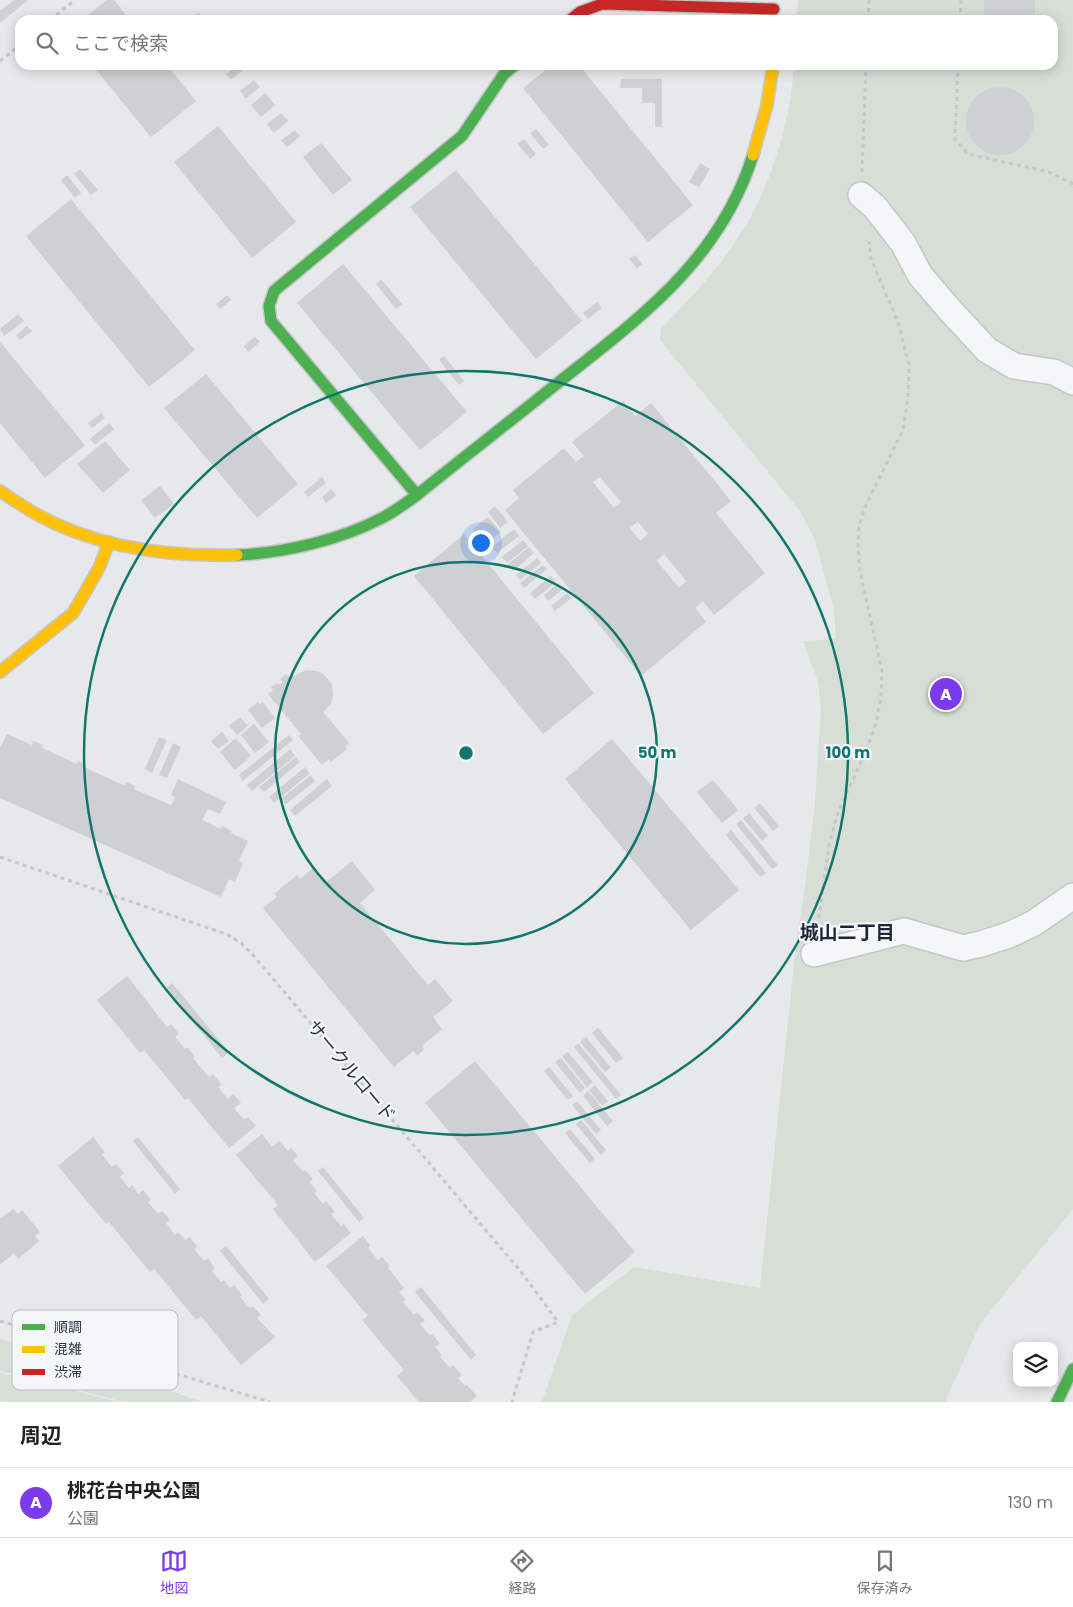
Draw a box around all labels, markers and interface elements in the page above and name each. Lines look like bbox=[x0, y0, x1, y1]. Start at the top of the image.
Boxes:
search box bbox=[15, 15, 1058, 70]
icon: search bbox=[33, 29, 61, 57]
text: ここで検索 bbox=[73, 30, 168, 57]
your location bbox=[468, 530, 494, 556]
pin: A bbox=[930, 675, 962, 713]
text: 50 m bbox=[638, 742, 676, 763]
text: 100 m bbox=[826, 742, 870, 763]
centre of rings bbox=[457, 744, 475, 762]
district label: 城山二丁目 bbox=[799, 919, 895, 946]
street label: サークルロード bbox=[301, 1015, 401, 1127]
legend bbox=[12, 1310, 178, 1390]
text: 順調 bbox=[54, 1317, 82, 1337]
text: 混雑 bbox=[54, 1339, 82, 1359]
map controls bbox=[1013, 1342, 1058, 1387]
button: layers bbox=[1013, 1342, 1058, 1387]
text: 渋滞 bbox=[54, 1362, 82, 1382]
text: 周辺 bbox=[20, 1421, 62, 1450]
text: 桃花台中央公園 bbox=[67, 1477, 200, 1504]
text: A bbox=[30, 1491, 42, 1514]
text: 130 m bbox=[1008, 1491, 1053, 1514]
text: 公園 bbox=[67, 1507, 99, 1530]
tab: 地図 bbox=[160, 1547, 188, 1599]
tab: 経路 bbox=[508, 1547, 536, 1599]
tab: 保存済み bbox=[857, 1547, 913, 1599]

